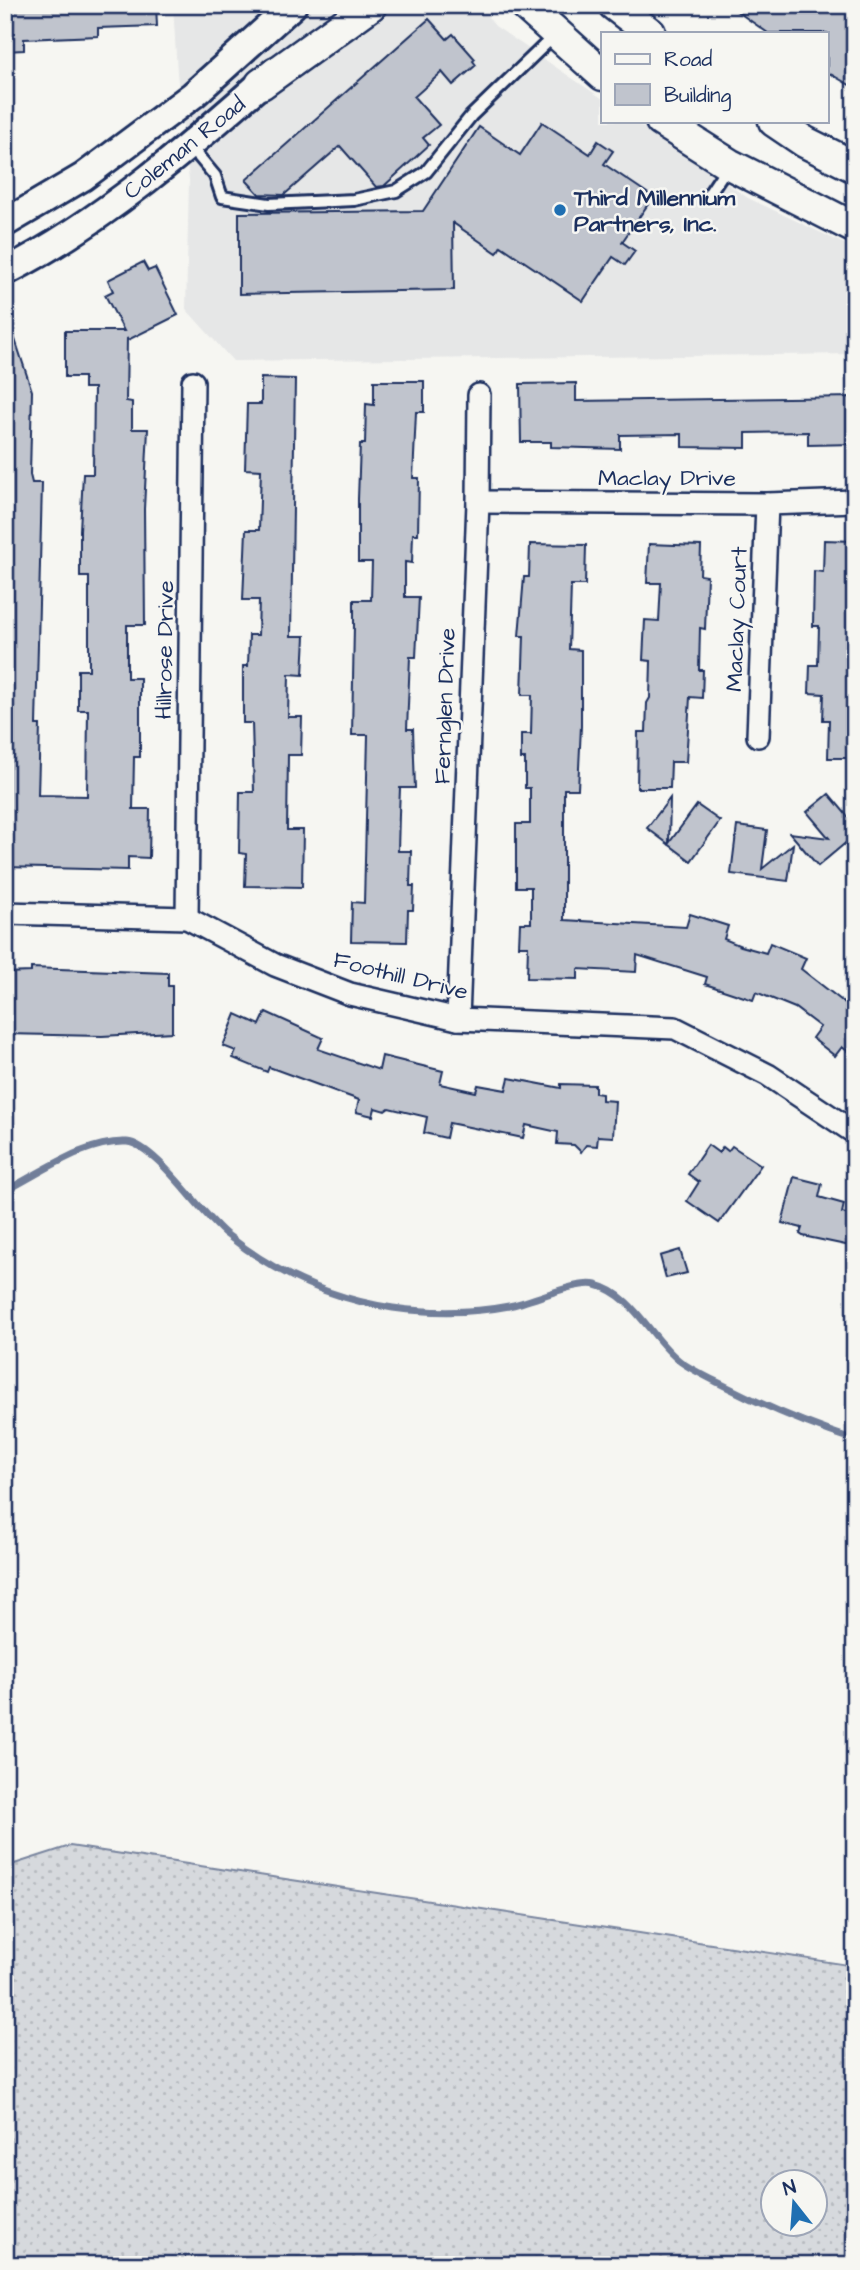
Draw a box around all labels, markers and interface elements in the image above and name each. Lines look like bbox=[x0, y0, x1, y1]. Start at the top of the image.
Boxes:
legend bbox=[601, 32, 828, 122]
text: Road bbox=[664, 45, 712, 74]
text: Building bbox=[664, 81, 732, 112]
street label: Coleman Road bbox=[117, 89, 253, 207]
place label: Third Millennium Partners, Inc. bbox=[573, 182, 736, 240]
marker: Third Millennium Partners, Inc. bbox=[552, 202, 568, 218]
street label: Maclay Drive bbox=[598, 462, 736, 495]
street label: Maclay Court bbox=[718, 545, 757, 692]
street label: Hillrose Drive bbox=[148, 580, 182, 720]
street label: Fernglen Drive bbox=[426, 627, 465, 785]
street label: Foothill Drive bbox=[330, 944, 472, 1008]
north arrow bbox=[758, 2168, 828, 2238]
text: N bbox=[780, 2174, 799, 2203]

